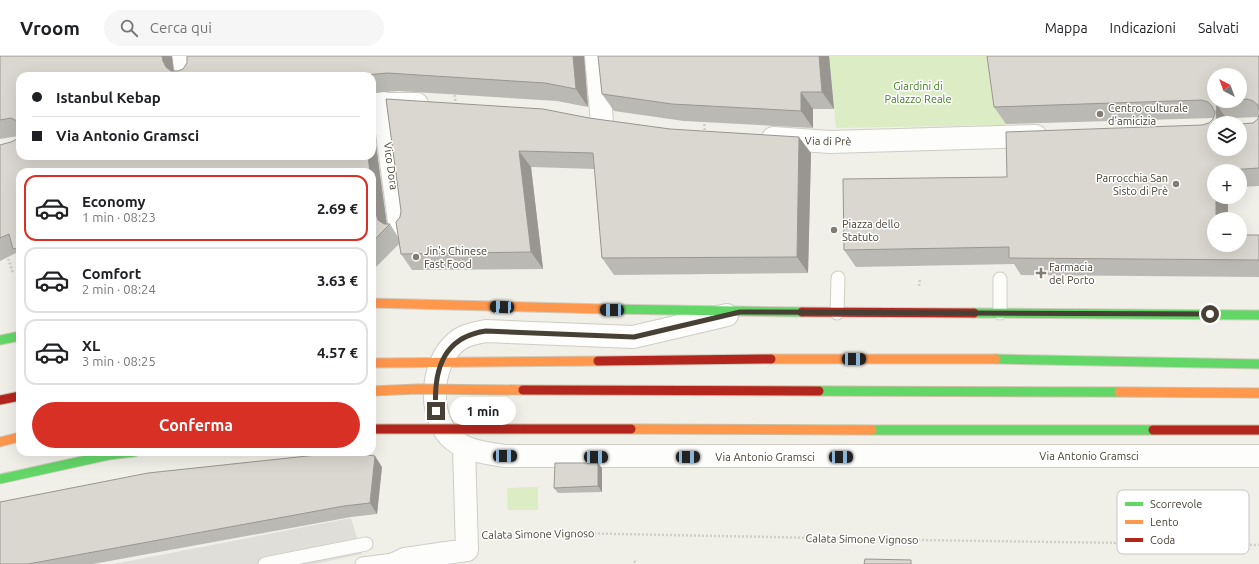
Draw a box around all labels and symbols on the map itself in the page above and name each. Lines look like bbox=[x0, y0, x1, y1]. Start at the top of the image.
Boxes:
north arrow bbox=[1207, 68, 1247, 108]
park label: Giardini di Palazzo Reale bbox=[884, 80, 952, 105]
place label: Centro culturale d'amicizia bbox=[1108, 102, 1188, 127]
marker: Centro culturale d'amicizia bbox=[1095, 109, 1105, 119]
street label: Via di Prè bbox=[805, 135, 851, 147]
street label: Vico Dora bbox=[382, 141, 400, 191]
place label: Parrocchia San Sisto di Prè bbox=[1096, 172, 1168, 197]
marker: Parrocchia San Sisto di Prè bbox=[1171, 179, 1181, 189]
place label: Piazza dello Statuto bbox=[842, 218, 900, 243]
marker: Piazza dello Statuto bbox=[829, 225, 839, 235]
place label: Jin's Chinese Fast Food bbox=[424, 245, 487, 270]
marker: Jin's Chinese Fast Food bbox=[411, 252, 421, 262]
place label: Farmacia del Porto bbox=[1049, 261, 1095, 286]
marker: Farmacia del Porto bbox=[1036, 268, 1046, 278]
car bbox=[490, 300, 514, 314]
car bbox=[600, 304, 624, 316]
route start bbox=[1201, 305, 1219, 323]
car bbox=[842, 353, 866, 365]
callout: 1 min bbox=[450, 397, 516, 425]
route end bbox=[427, 402, 445, 420]
car bbox=[493, 450, 517, 462]
street label: Via Antonio Gramsci bbox=[1039, 450, 1139, 462]
car bbox=[584, 451, 608, 463]
car bbox=[676, 451, 700, 463]
street label: Via Antonio Gramsci bbox=[715, 451, 815, 463]
car bbox=[829, 451, 853, 463]
legend bbox=[1117, 490, 1249, 554]
text: Scorrevole bbox=[1150, 498, 1202, 510]
text: Lento bbox=[1150, 516, 1179, 528]
street label: Calata Simone Vignoso bbox=[481, 527, 595, 541]
street label: Calata Simone Vignoso bbox=[805, 532, 919, 546]
text: Coda bbox=[1150, 534, 1175, 546]

